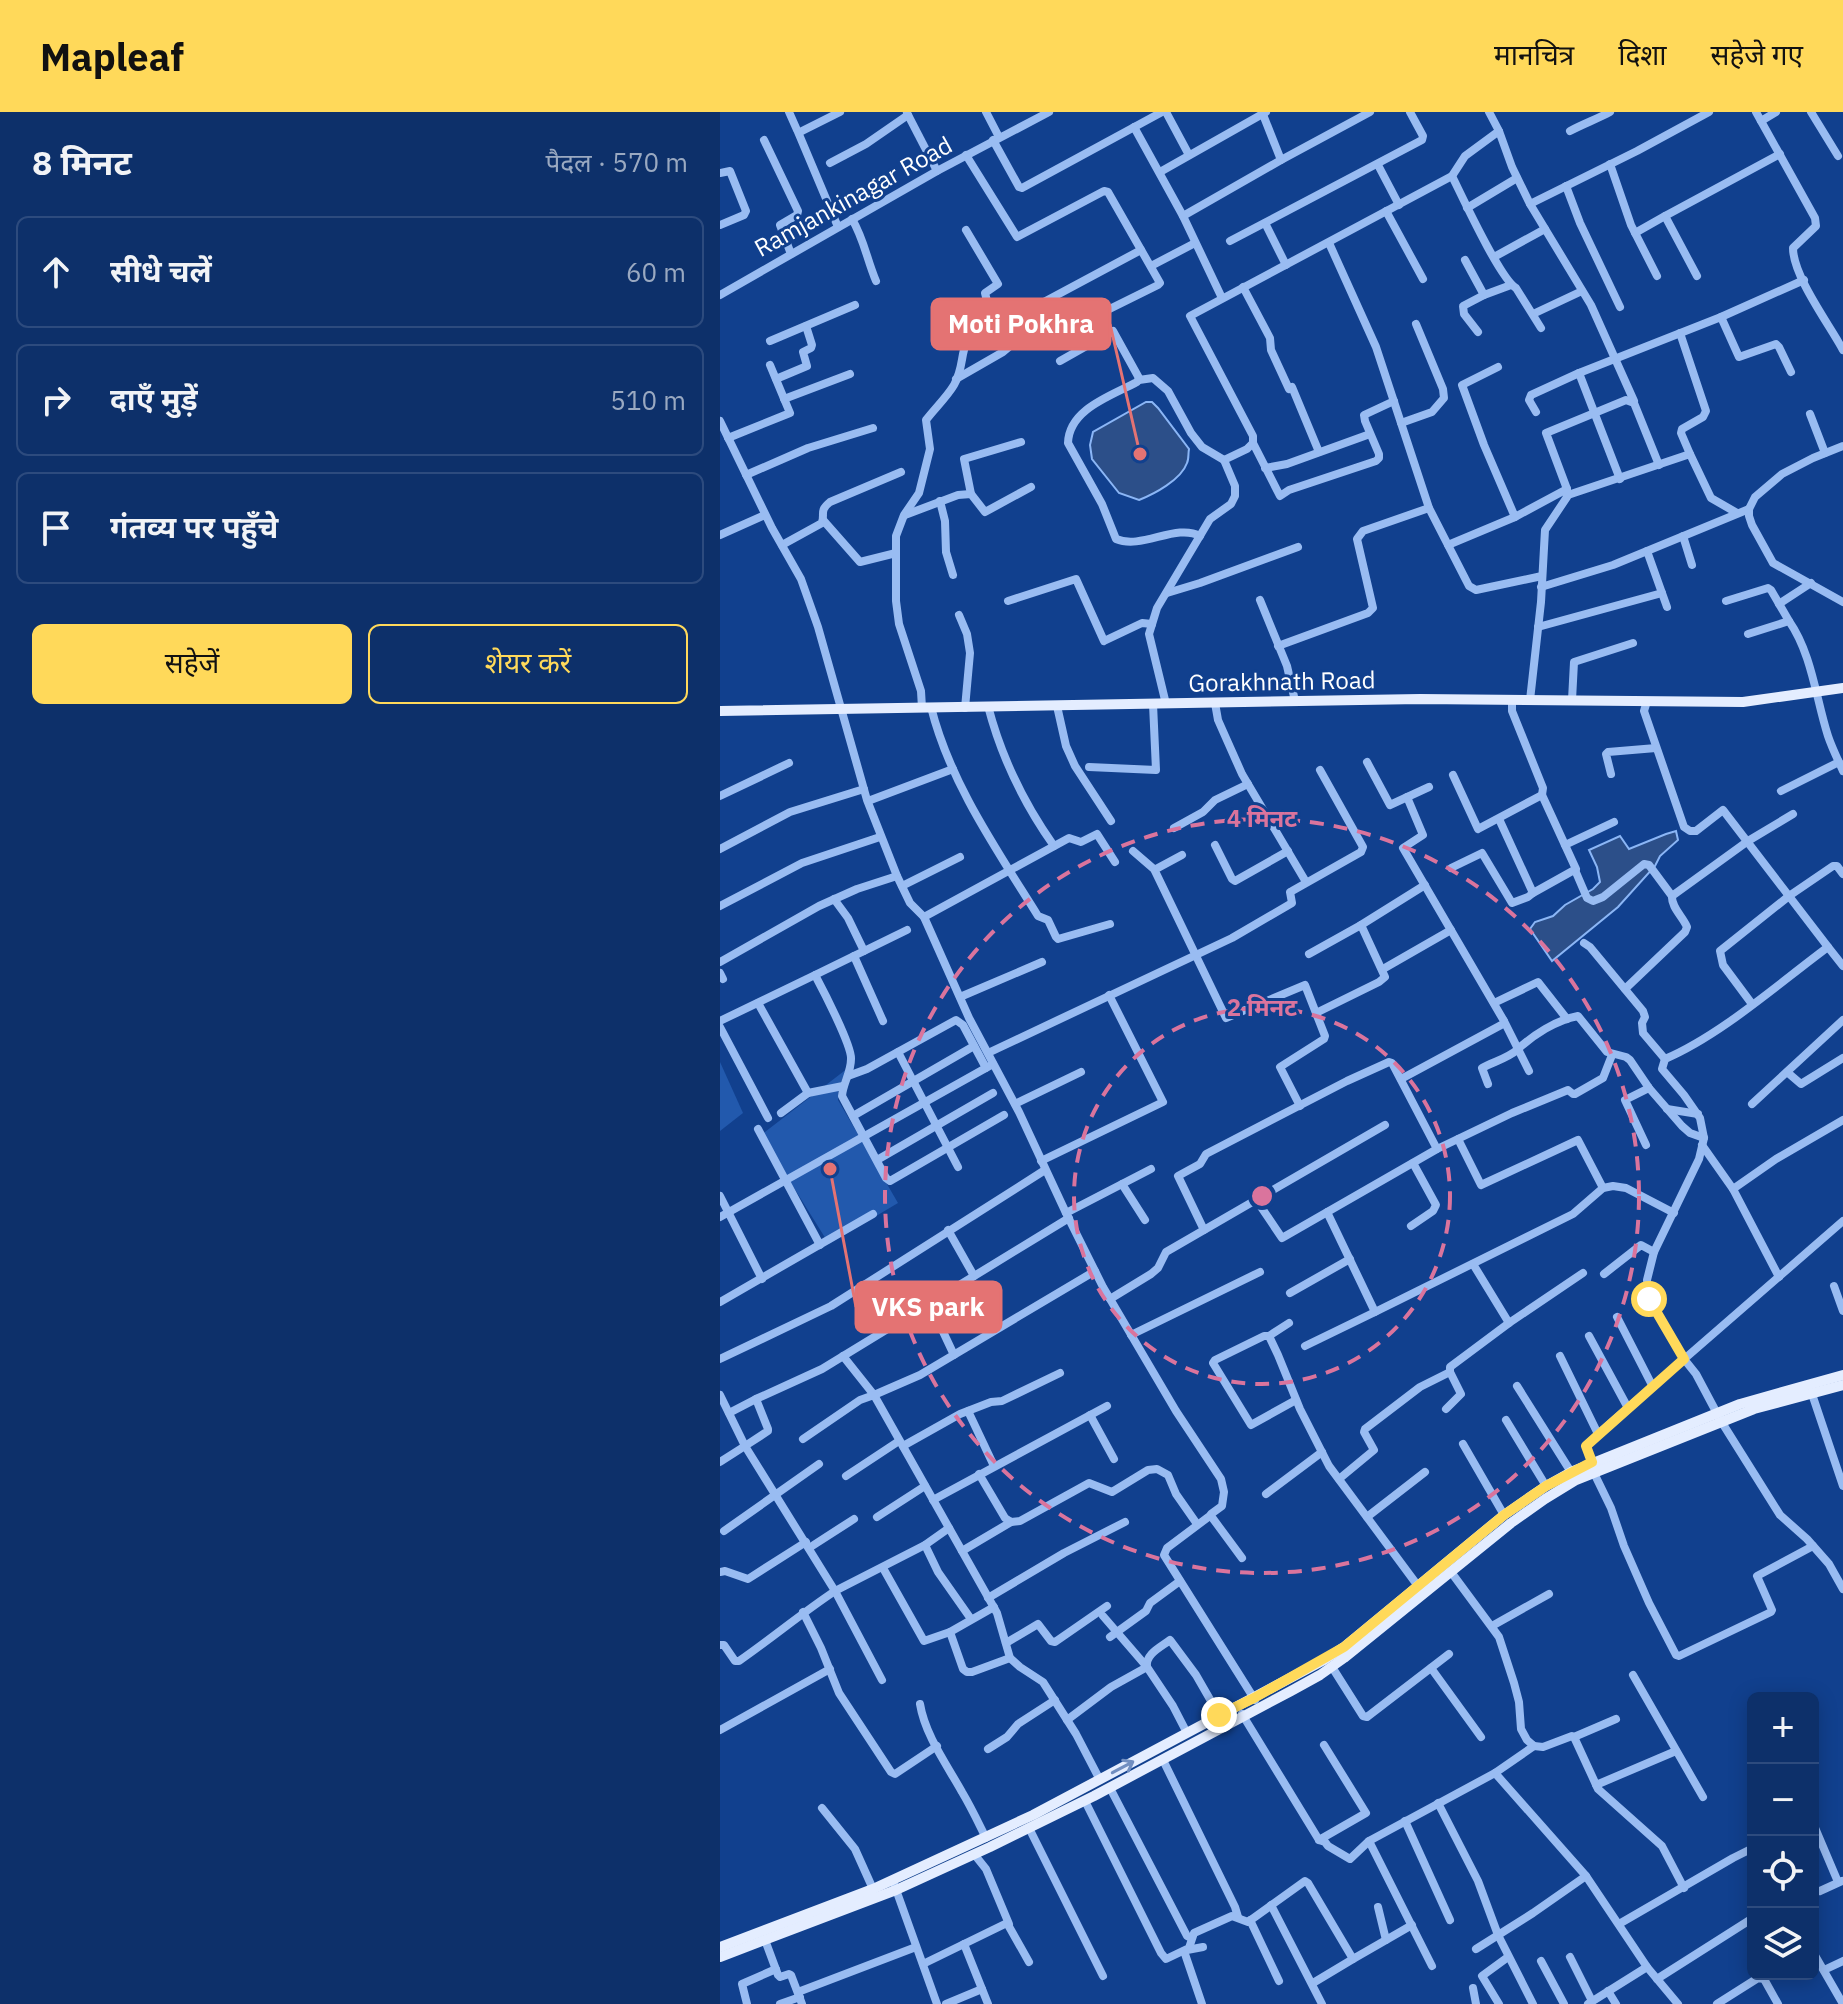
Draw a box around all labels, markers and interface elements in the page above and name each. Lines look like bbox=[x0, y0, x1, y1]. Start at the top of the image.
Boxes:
text: Mapleaf bbox=[40, 32, 184, 81]
text: मानचित्र bbox=[1494, 36, 1574, 73]
text: दिशा bbox=[1618, 36, 1667, 73]
text: सहेजे गए bbox=[1711, 36, 1803, 73]
street label: Ramjankinagar Road bbox=[748, 128, 958, 264]
text: 8 मिनट bbox=[32, 140, 132, 184]
text: पैदल · 570 m bbox=[545, 145, 688, 179]
icon: ahead bbox=[34, 250, 78, 294]
text: सीधे चलें bbox=[110, 251, 212, 290]
text: 60 m bbox=[626, 255, 686, 289]
callout: Moti Pokhra bbox=[932, 299, 1110, 349]
text: Moti Pokhra bbox=[948, 306, 1094, 340]
icon: right bbox=[34, 378, 78, 422]
text: दाएँ मुड़ें bbox=[110, 379, 198, 418]
text: 510 m bbox=[610, 383, 686, 417]
icon: arrive bbox=[34, 506, 78, 550]
text: गंतव्य पर पहुँचे bbox=[110, 507, 278, 546]
button: सहेजें bbox=[32, 624, 352, 704]
button: शेयर करें bbox=[368, 624, 688, 704]
street label: Gorakhnath Road bbox=[1188, 663, 1376, 699]
text: 4 मिनट bbox=[1227, 802, 1298, 834]
text: 2 मिनट bbox=[1227, 991, 1298, 1023]
centre of rings bbox=[1248, 1182, 1276, 1210]
route start bbox=[1631, 1281, 1667, 1317]
callout: VKS park bbox=[856, 1282, 1001, 1332]
text: VKS park bbox=[871, 1289, 985, 1323]
map controls bbox=[1747, 1692, 1819, 1980]
button: + bbox=[1747, 1692, 1819, 1764]
route end bbox=[1201, 1697, 1237, 1733]
one-way arrow bbox=[1111, 1758, 1135, 1774]
button: − bbox=[1747, 1764, 1819, 1836]
button: locate bbox=[1747, 1836, 1819, 1908]
button: layers bbox=[1747, 1908, 1819, 1980]

